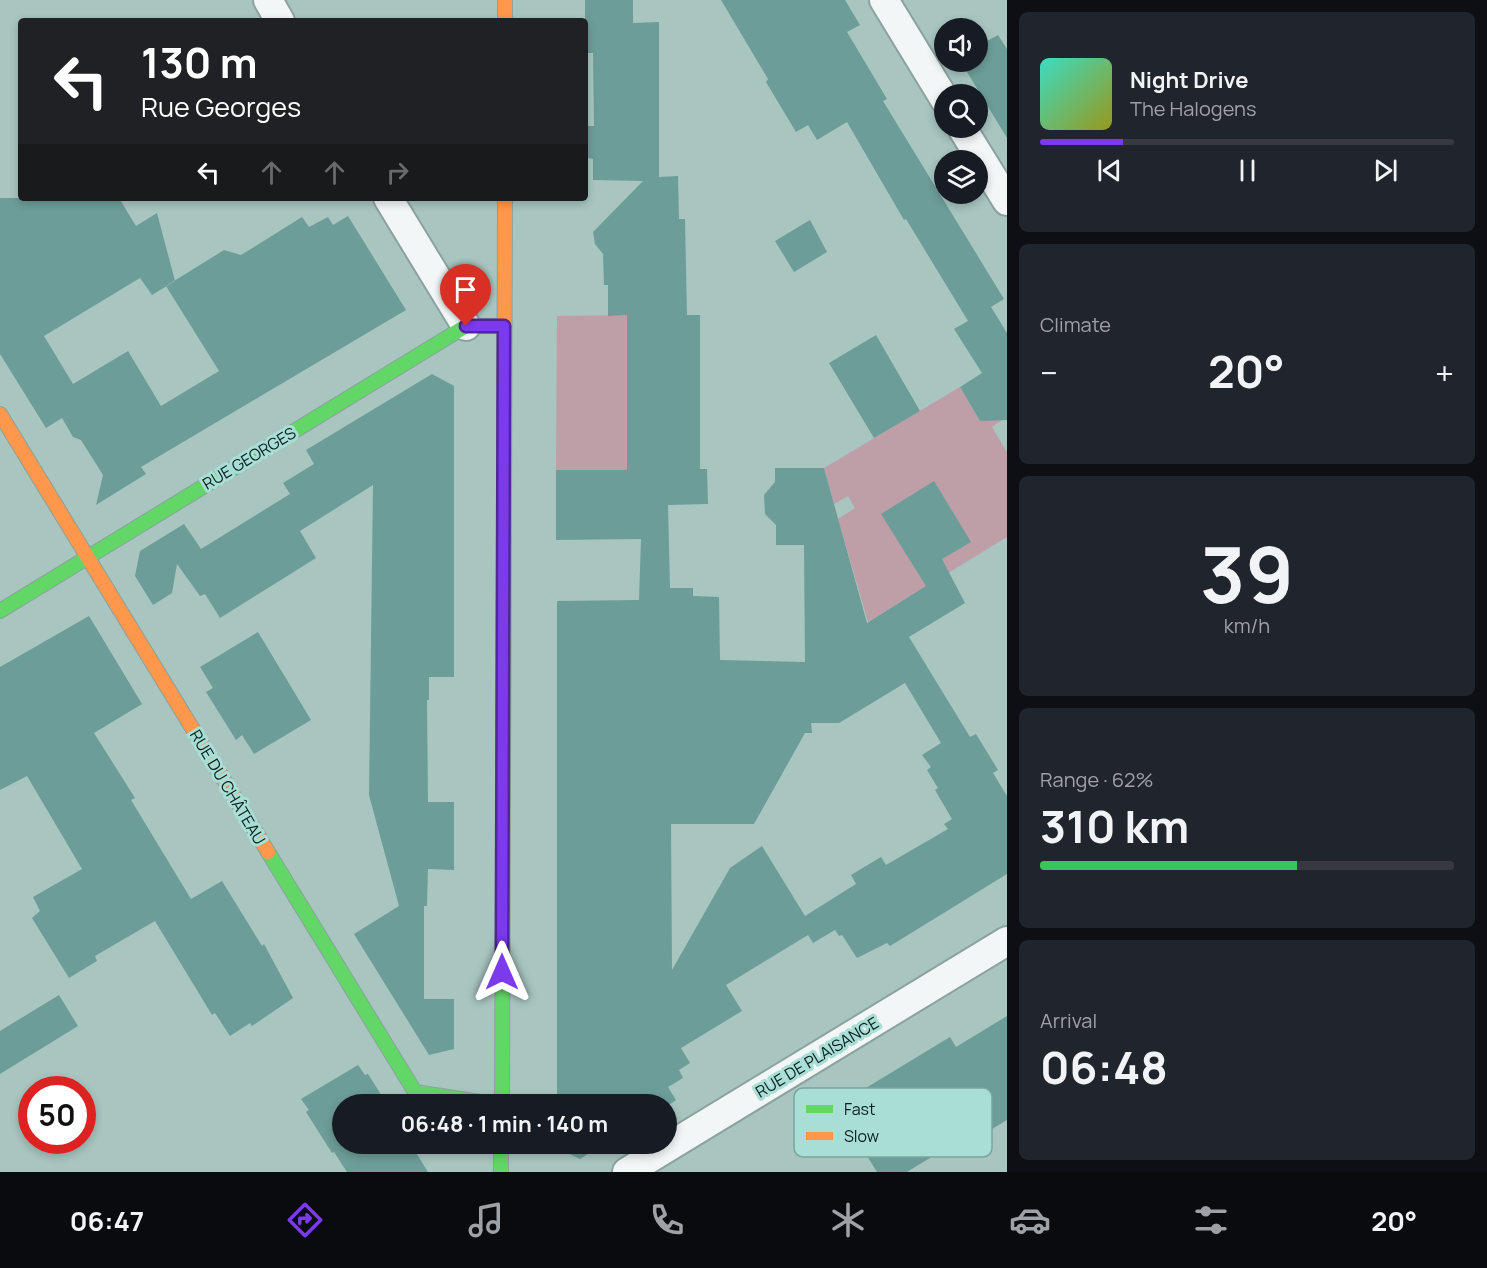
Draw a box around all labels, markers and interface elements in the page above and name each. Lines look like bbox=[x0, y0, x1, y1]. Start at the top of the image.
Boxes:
map controls bbox=[934, 18, 988, 204]
button: sound bbox=[934, 18, 988, 72]
text: 130 m bbox=[141, 33, 258, 91]
icon: left bbox=[42, 42, 120, 120]
text: Night Drive bbox=[1130, 65, 1249, 95]
button: search bbox=[934, 84, 988, 138]
text: Rue Georges bbox=[141, 88, 301, 125]
text: The Halogens bbox=[1130, 95, 1256, 122]
button: layers bbox=[934, 150, 988, 204]
icon: previous bbox=[1093, 154, 1126, 187]
icon: pause bbox=[1231, 154, 1264, 187]
icon: next bbox=[1369, 154, 1402, 187]
icon: left bbox=[192, 156, 225, 189]
icon: ahead bbox=[255, 156, 288, 189]
icon: ahead bbox=[318, 156, 351, 189]
icon: right bbox=[381, 156, 414, 189]
pin bbox=[440, 264, 491, 326]
icon: arrive bbox=[449, 273, 482, 306]
text: Climate bbox=[1040, 311, 1111, 338]
text: 20° bbox=[1208, 340, 1285, 402]
text: − bbox=[1040, 350, 1058, 395]
text: + bbox=[1435, 350, 1454, 395]
street label: RUE GEORGES bbox=[198, 421, 300, 494]
text: 39 bbox=[1200, 520, 1294, 626]
text: km/h bbox=[1224, 612, 1270, 639]
street label: RUE DU CHÂTEAU bbox=[185, 726, 271, 848]
text: Range · 62% bbox=[1040, 766, 1154, 793]
text: 310 km bbox=[1040, 795, 1189, 857]
position arrow bbox=[470, 940, 534, 1004]
text: Arrival bbox=[1040, 1007, 1097, 1034]
street label: RUE DE PLAISANCE bbox=[751, 1012, 883, 1102]
text: 06:48 bbox=[1040, 1036, 1168, 1098]
speed limit sign: 50 bbox=[18, 1076, 96, 1154]
legend bbox=[794, 1088, 992, 1157]
text: Fast bbox=[844, 1098, 875, 1120]
text: 06:48 · 1 min · 140 m bbox=[401, 1109, 608, 1139]
text: Slow bbox=[844, 1125, 879, 1147]
icon: directions bbox=[284, 1199, 326, 1241]
icon: music bbox=[465, 1199, 507, 1241]
icon: phone bbox=[646, 1199, 688, 1241]
icon: climate bbox=[827, 1199, 869, 1241]
icon: car bbox=[1009, 1199, 1051, 1241]
icon: filters bbox=[1190, 1199, 1232, 1241]
text: 06:47 bbox=[70, 1202, 144, 1239]
text: 20° bbox=[1371, 1202, 1417, 1239]

